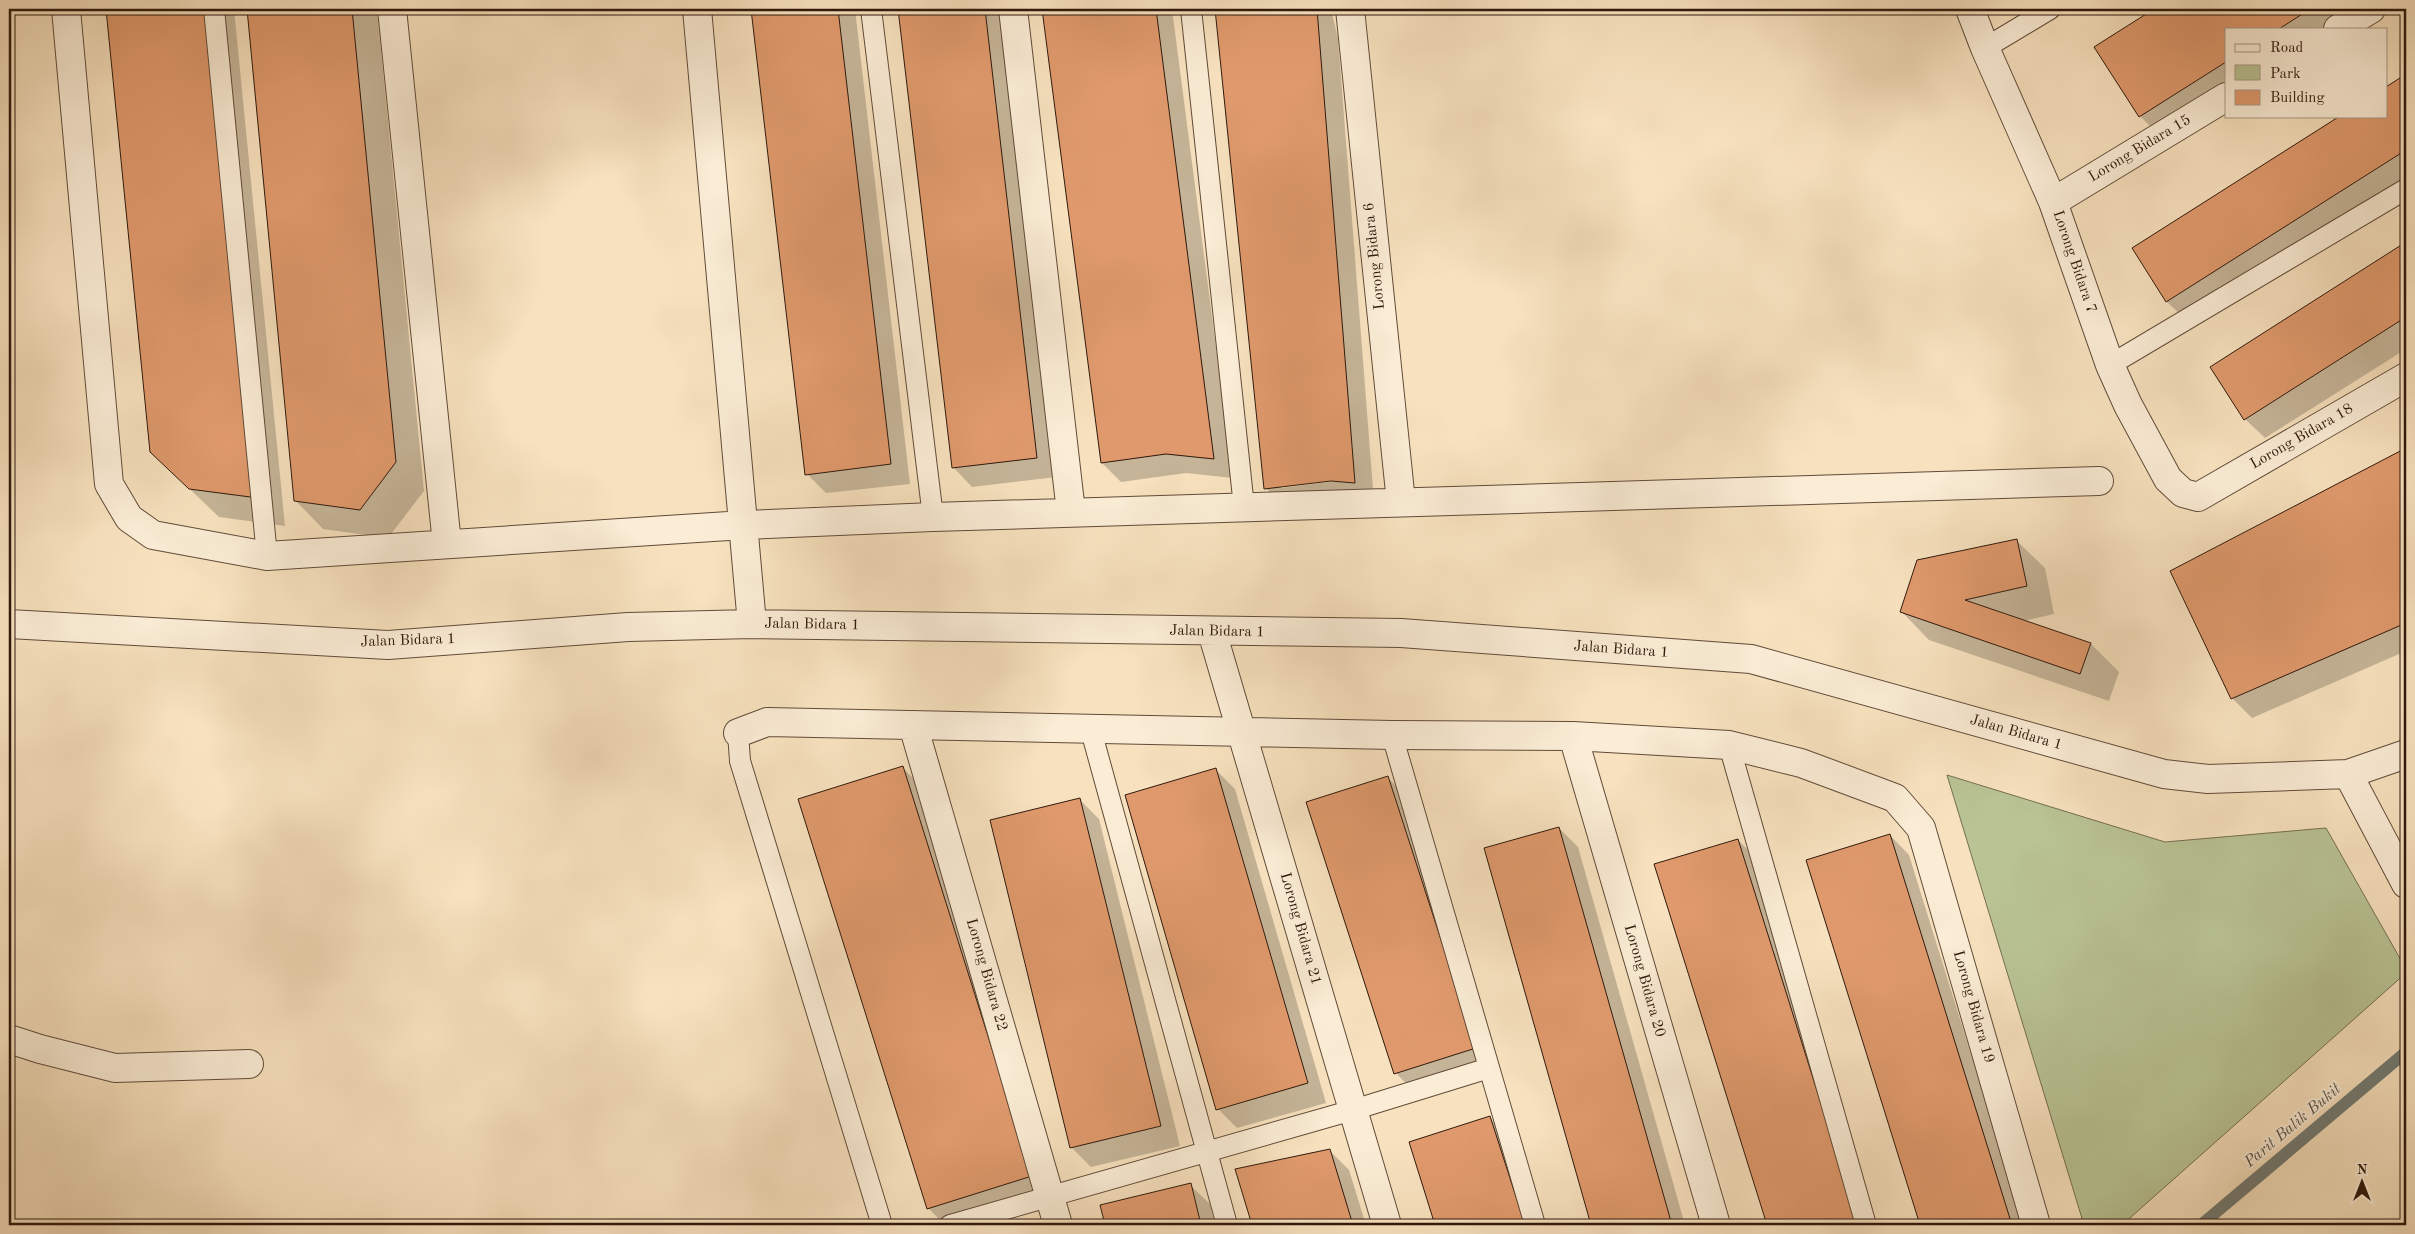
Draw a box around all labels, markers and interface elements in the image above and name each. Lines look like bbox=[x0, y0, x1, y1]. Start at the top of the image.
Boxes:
legend bbox=[2225, 28, 2388, 118]
text: Road bbox=[2270, 41, 2304, 56]
text: Park bbox=[2270, 67, 2301, 82]
text: Building bbox=[2270, 91, 2325, 106]
street label: Lorong Bidara 15 bbox=[2086, 113, 2194, 185]
street label: Lorong Bidara 6 bbox=[1362, 202, 1388, 310]
street label: Lorong Bidara 7 bbox=[2049, 209, 2099, 315]
street label: Lorong Bidara 18 bbox=[2248, 401, 2356, 473]
street label: Jalan Bidara 1 bbox=[764, 617, 860, 633]
street label: Jalan Bidara 1 bbox=[1169, 624, 1265, 640]
street label: Jalan Bidara 1 bbox=[360, 632, 456, 650]
street label: Jalan Bidara 1 bbox=[1573, 639, 1669, 661]
street label: Jalan Bidara 1 bbox=[1968, 713, 2064, 753]
street label: Lorong Bidara 21 bbox=[1277, 871, 1323, 987]
street label: Lorong Bidara 22 bbox=[963, 917, 1009, 1033]
street label: Lorong Bidara 20 bbox=[1621, 923, 1667, 1039]
street label: Lorong Bidara 19 bbox=[1950, 949, 1996, 1065]
water label: Parit Balik Bukit bbox=[2241, 1081, 2345, 1172]
north arrow bbox=[2338, 1156, 2388, 1206]
text: N bbox=[2357, 1163, 2368, 1177]

